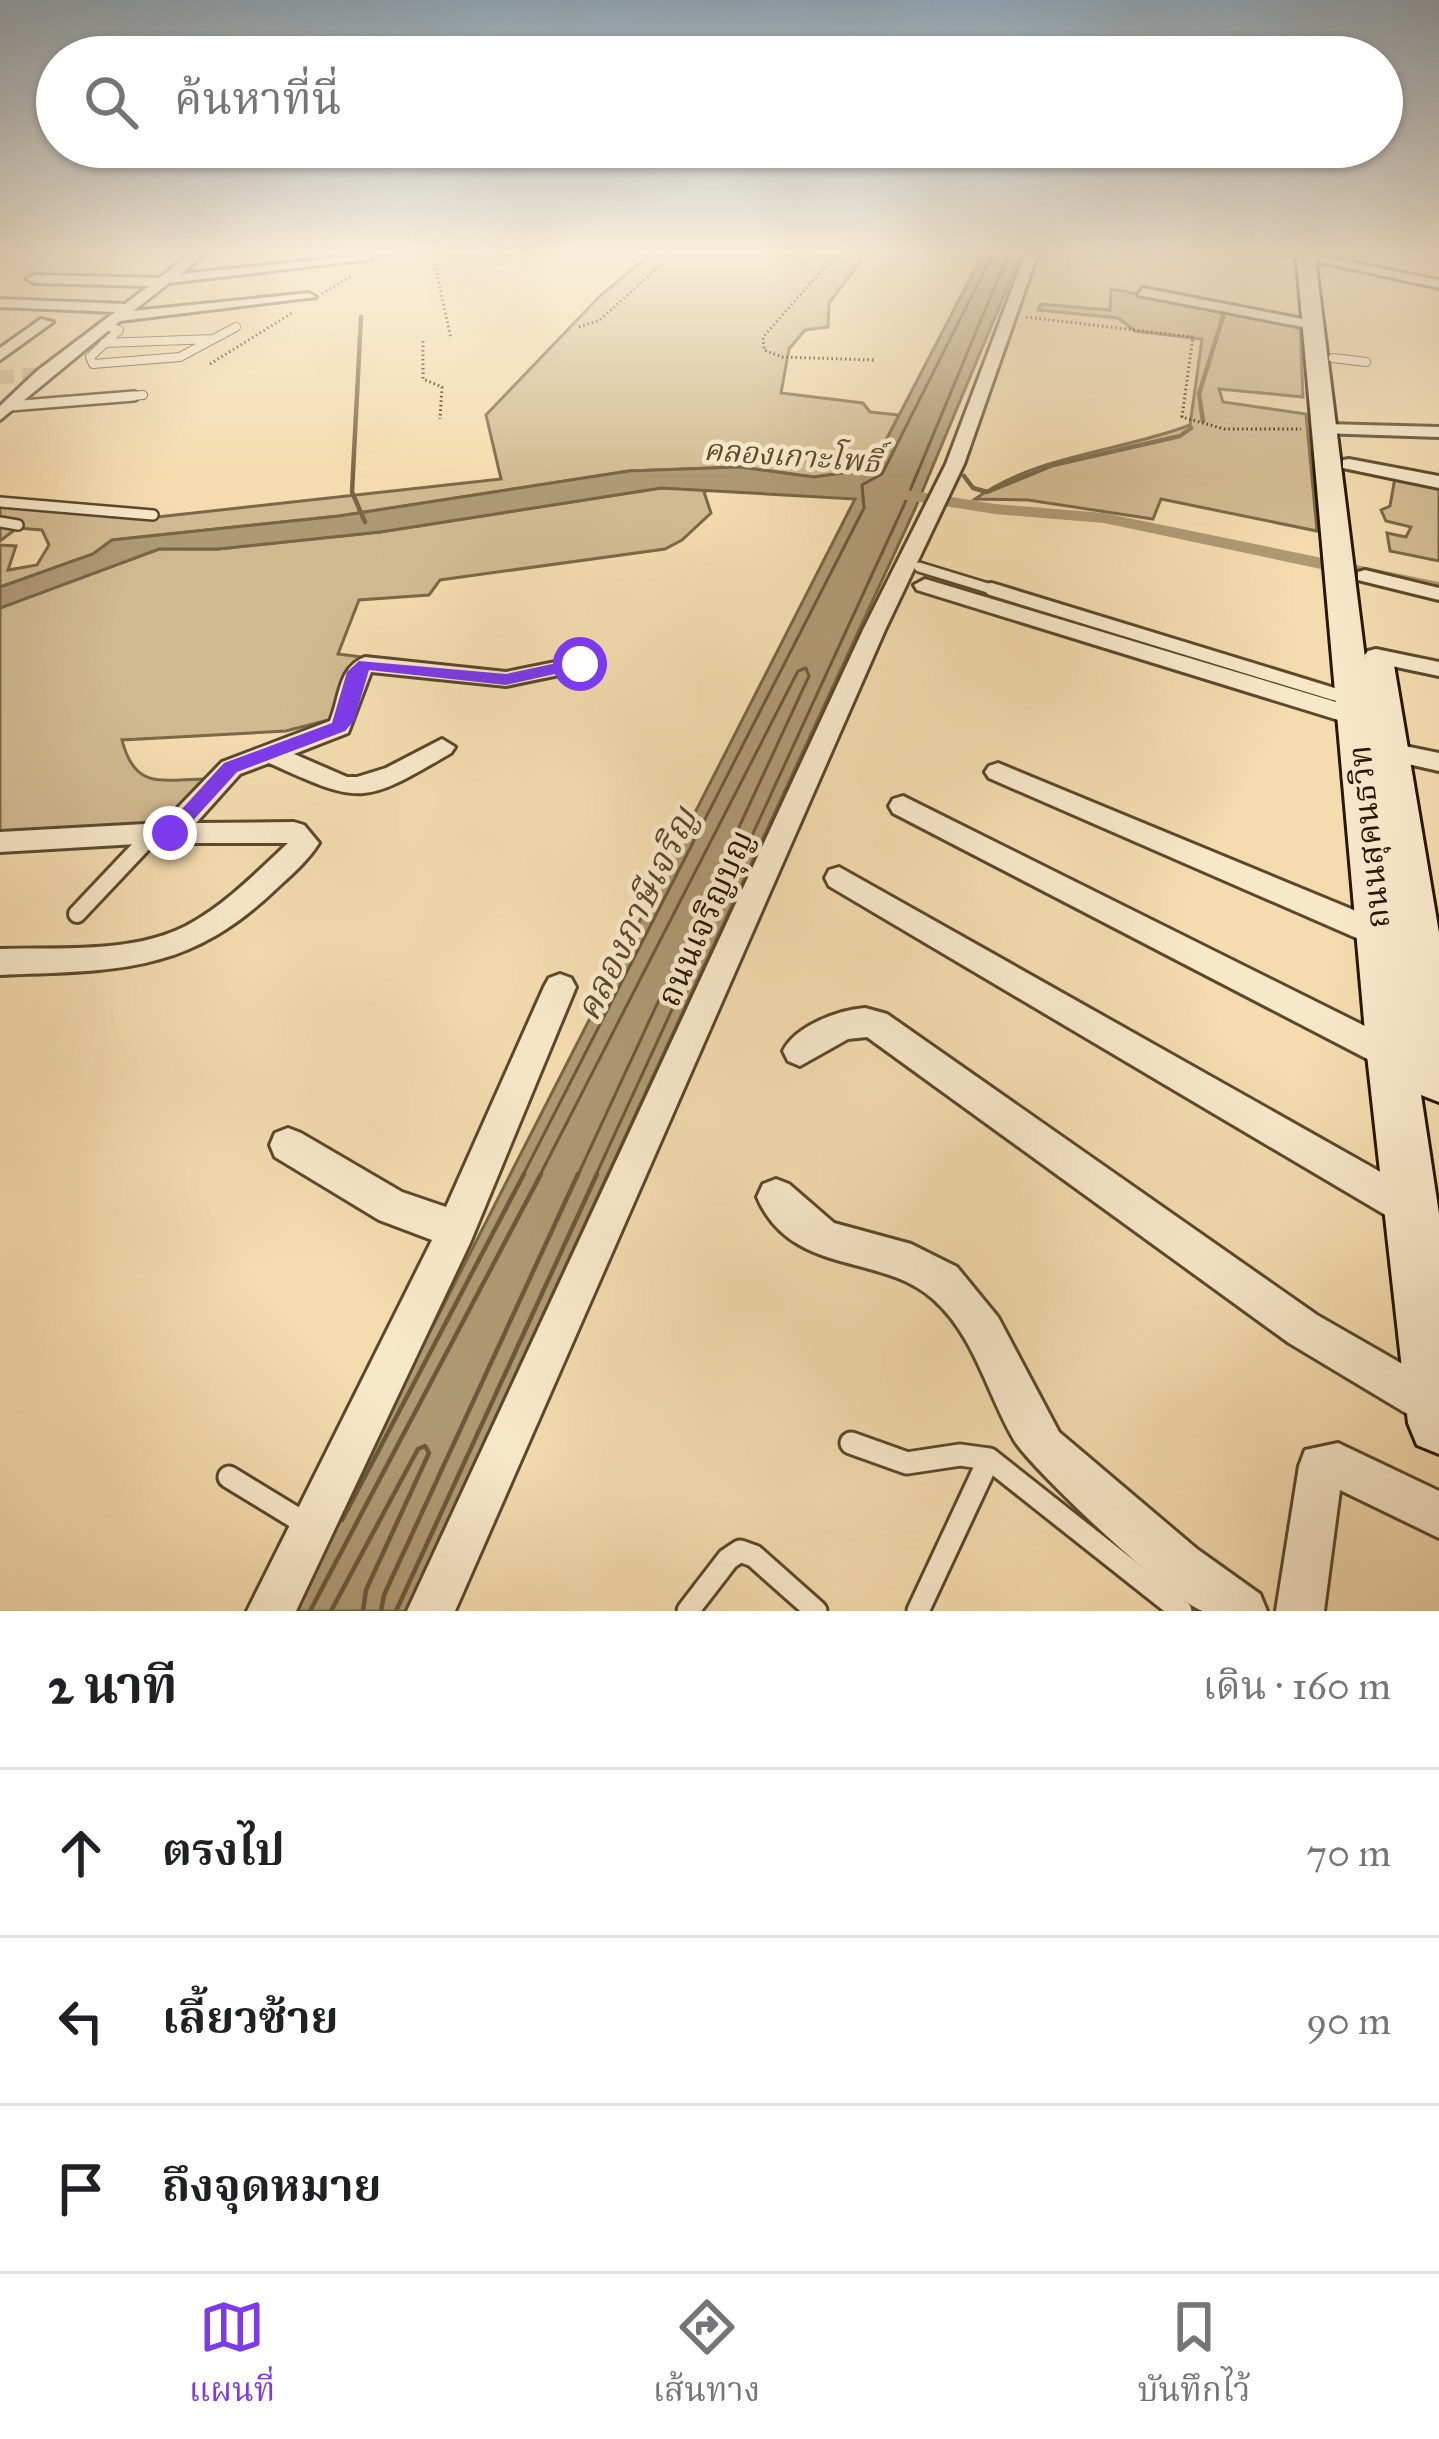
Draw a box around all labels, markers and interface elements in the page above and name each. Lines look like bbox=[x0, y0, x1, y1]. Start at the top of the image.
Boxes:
search box bbox=[36, 36, 1403, 168]
icon: search bbox=[78, 69, 144, 135]
text: ค้นหาที่นี่ bbox=[174, 71, 342, 126]
water label: คลองเกาะโพธิ์ bbox=[702, 428, 892, 481]
route start bbox=[553, 637, 607, 691]
street label: ถนนสุคนธวิท bbox=[1339, 743, 1400, 931]
water label: คลองภาษีเจริญ bbox=[566, 798, 708, 1028]
route end bbox=[143, 806, 197, 860]
street label: ถนนเจริญบุญ bbox=[648, 824, 763, 1013]
text: 2 นาที bbox=[48, 1655, 177, 1717]
text: เดิน · 160 m bbox=[1203, 1662, 1391, 1710]
icon: ahead bbox=[48, 1820, 114, 1886]
text: ตรงไป bbox=[162, 1822, 285, 1877]
text: 70 m bbox=[1306, 1829, 1391, 1877]
icon: left bbox=[48, 1988, 114, 2054]
text: เลี้ยวซ้าย bbox=[162, 1990, 338, 2045]
text: 90 m bbox=[1306, 1997, 1391, 2045]
icon: arrive bbox=[48, 2156, 114, 2222]
text: ถึงจุดหมาย bbox=[162, 2158, 382, 2213]
tab: แผนที่ bbox=[189, 2294, 275, 2419]
tab: เส้นทาง bbox=[653, 2294, 760, 2419]
tab: บันทึกไว้ bbox=[1138, 2294, 1250, 2419]

